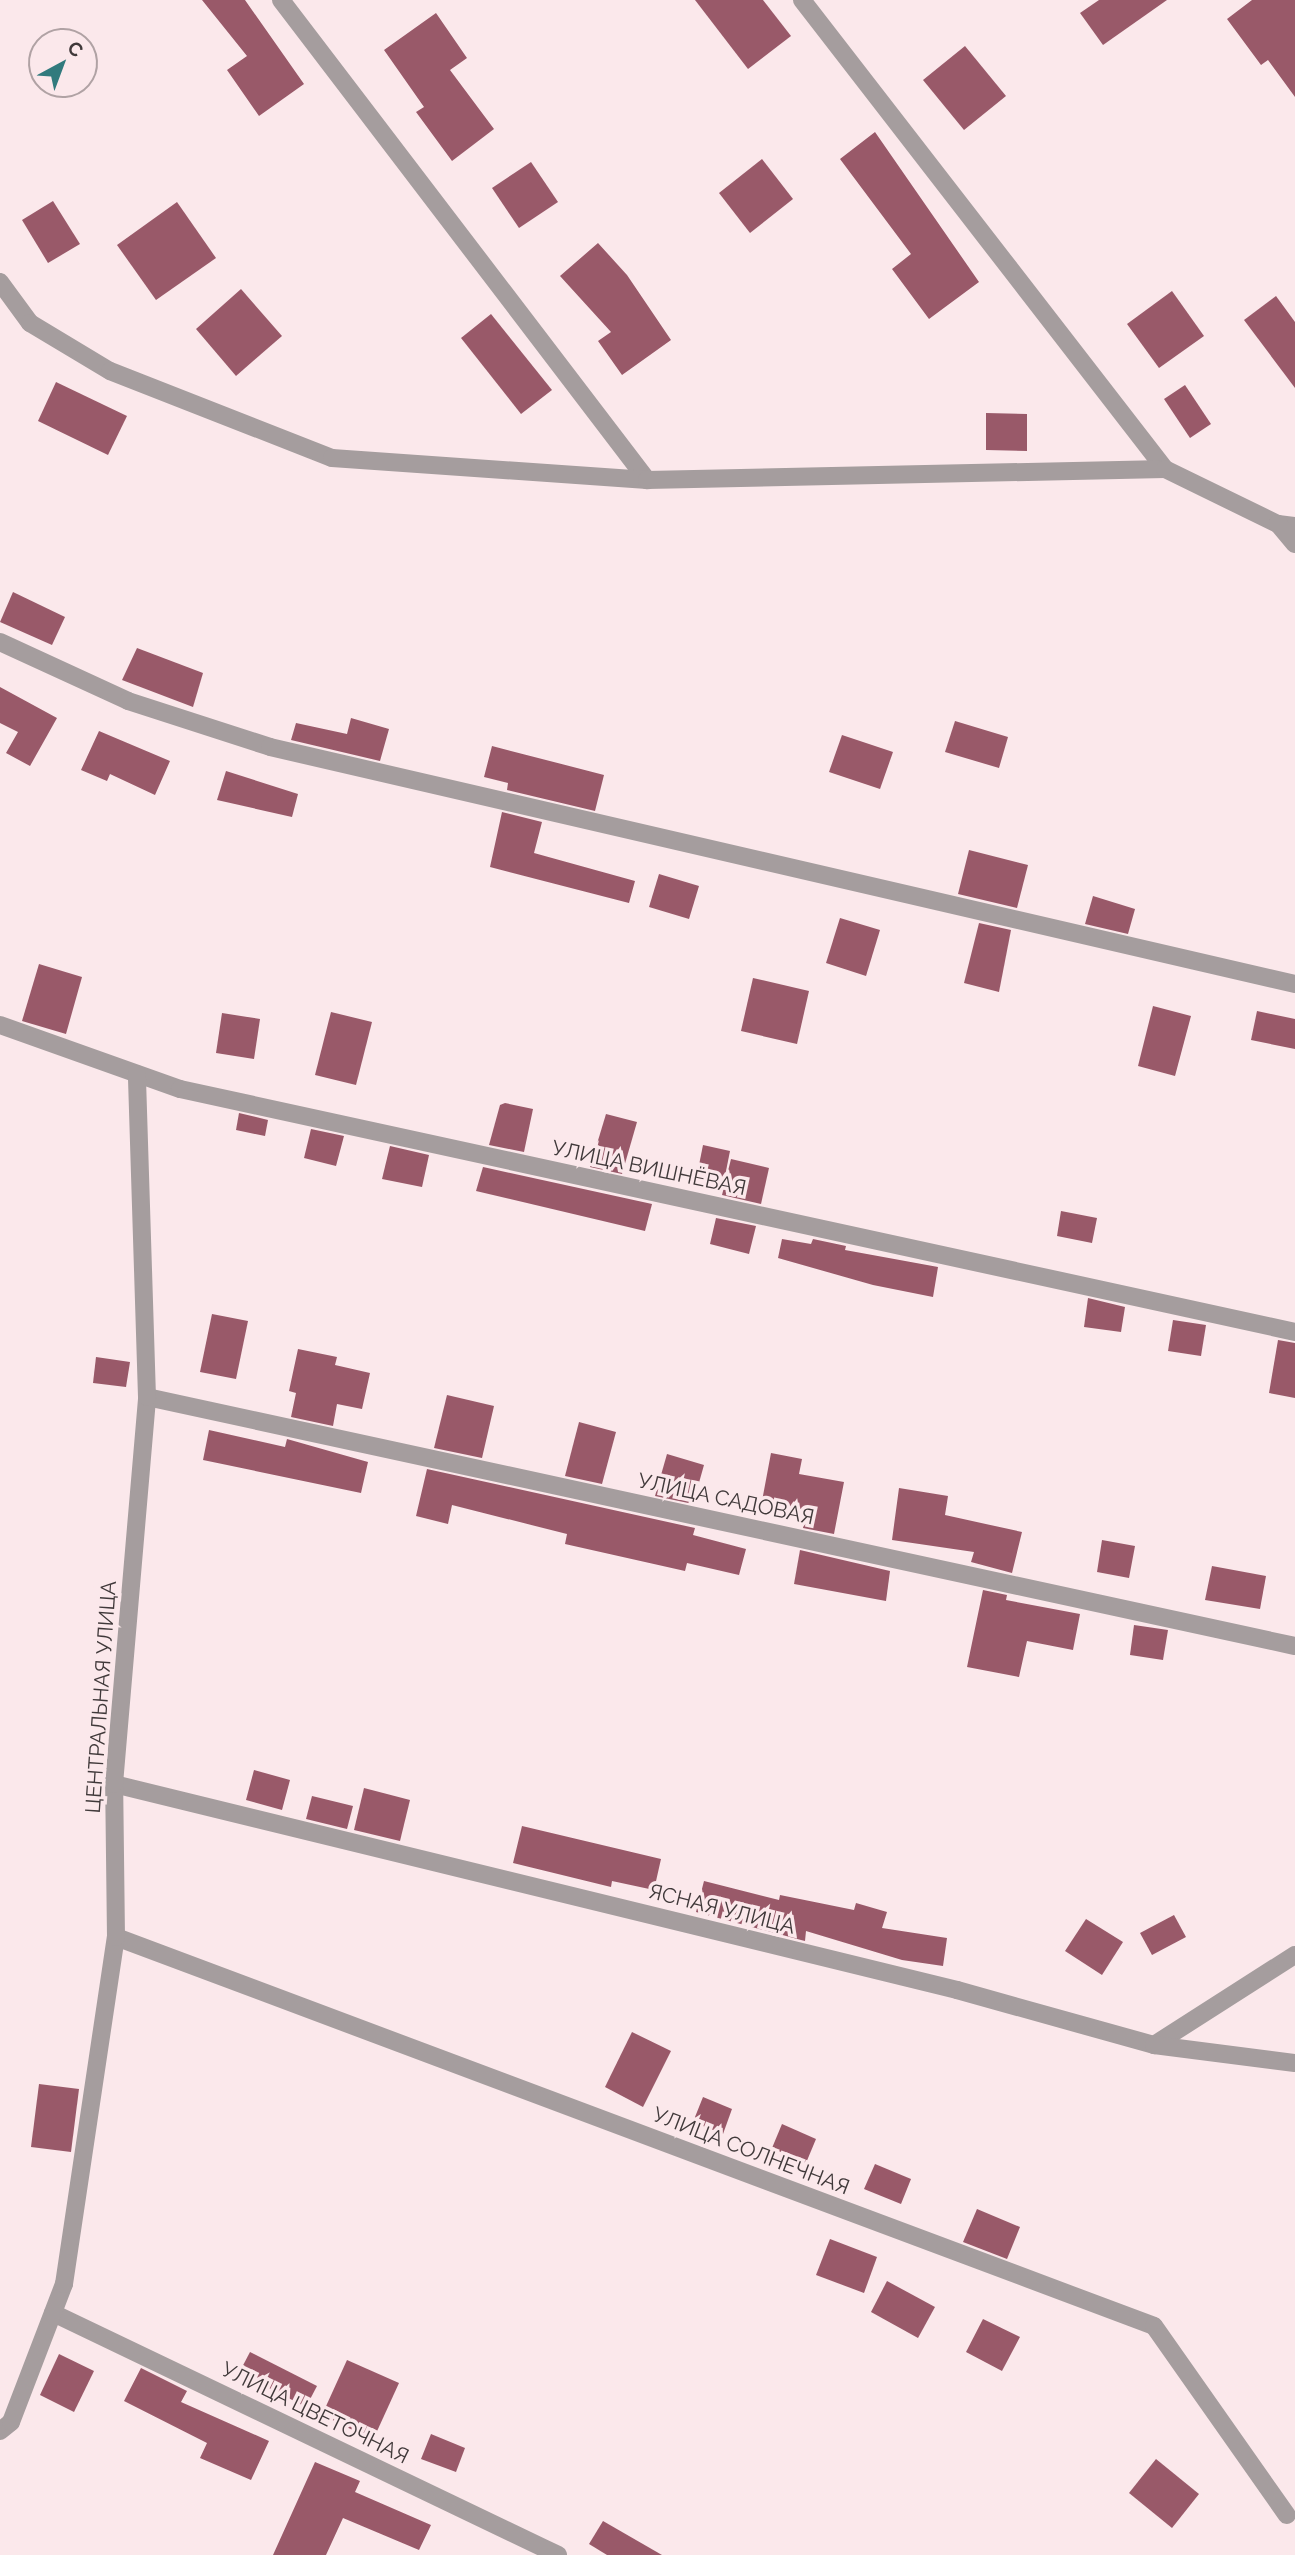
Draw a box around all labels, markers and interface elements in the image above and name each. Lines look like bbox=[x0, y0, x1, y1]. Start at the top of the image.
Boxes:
north arrow bbox=[28, 28, 98, 98]
text: С bbox=[63, 36, 88, 61]
street label: УЛИЦА ВИШНЁВАЯ bbox=[549, 1135, 749, 1201]
street label: УЛИЦА САДОВАЯ bbox=[635, 1468, 817, 1530]
street label: ЦЕНТРАЛЬНАЯ УЛИЦА bbox=[80, 1580, 122, 1814]
street label: ЯСНАЯ УЛИЦА bbox=[646, 1879, 798, 1939]
street label: УЛИЦА СОЛНЕЧНАЯ bbox=[649, 2102, 853, 2200]
street label: УЛИЦА ЦВЕТОЧНАЯ bbox=[217, 2357, 413, 2469]

